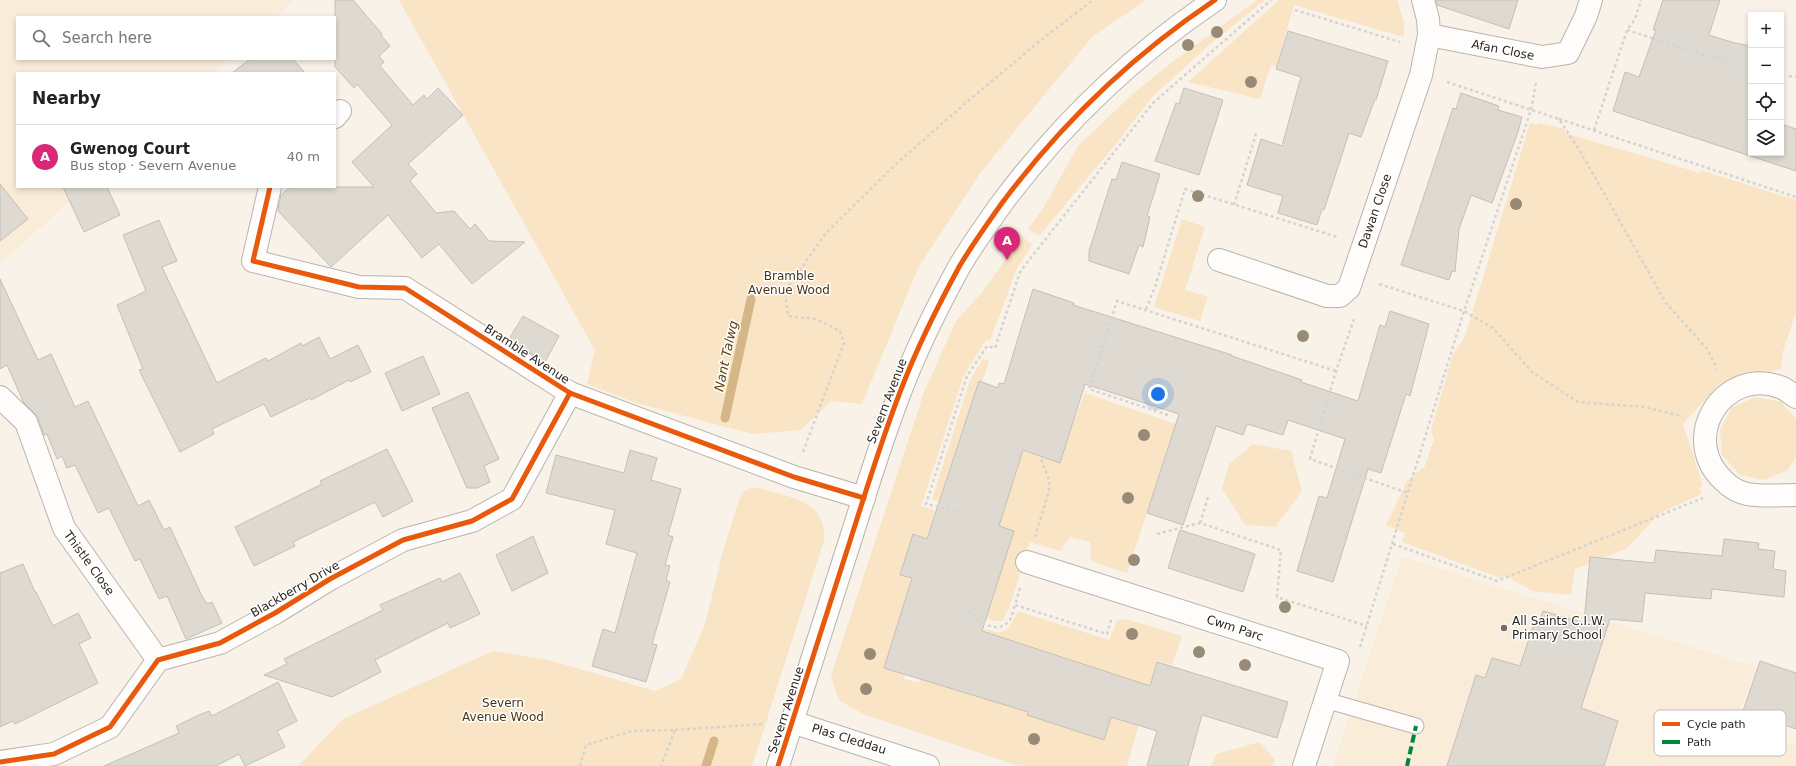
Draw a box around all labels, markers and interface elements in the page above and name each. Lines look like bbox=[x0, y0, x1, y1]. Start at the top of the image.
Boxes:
map controls bbox=[1748, 12, 1784, 156]
button: + bbox=[1748, 12, 1784, 48]
search box bbox=[16, 16, 336, 60]
icon: search bbox=[30, 27, 52, 49]
text: Search here bbox=[62, 29, 152, 47]
street label: Afan Close bbox=[1471, 37, 1535, 63]
button: − bbox=[1748, 48, 1784, 84]
button: locate bbox=[1748, 84, 1784, 120]
text: Nearby bbox=[32, 88, 101, 108]
button: layers bbox=[1748, 120, 1784, 156]
text: Gwenog Court bbox=[70, 140, 190, 158]
text: A bbox=[40, 149, 50, 164]
text: 40 m bbox=[287, 149, 320, 164]
text: Bus stop · Severn Avenue bbox=[70, 158, 236, 173]
street label: Dawan Close bbox=[1356, 172, 1394, 250]
pin: A bbox=[994, 227, 1020, 260]
park label: Bramble Avenue Wood bbox=[748, 269, 830, 297]
water label: Nant Talwg bbox=[711, 319, 741, 393]
street label: Bramble Avenue bbox=[482, 321, 572, 387]
street label: Severn Avenue bbox=[864, 356, 910, 446]
your location bbox=[1148, 384, 1168, 404]
street label: Thistle Close bbox=[60, 527, 117, 598]
street label: Blackberry Drive bbox=[248, 558, 342, 620]
street label: Cwm Parc bbox=[1205, 612, 1265, 644]
place label: All Saints C.I.W. Primary School bbox=[1512, 614, 1605, 642]
marker: All Saints C.I.W. Primary School bbox=[1499, 623, 1509, 633]
street label: Severn Avenue bbox=[765, 665, 807, 755]
park label: Severn Avenue Wood bbox=[462, 696, 544, 724]
legend bbox=[1654, 710, 1786, 756]
text: Cycle path bbox=[1687, 718, 1746, 731]
street label: Plas Cleddau bbox=[810, 721, 888, 757]
text: Path bbox=[1687, 736, 1711, 749]

